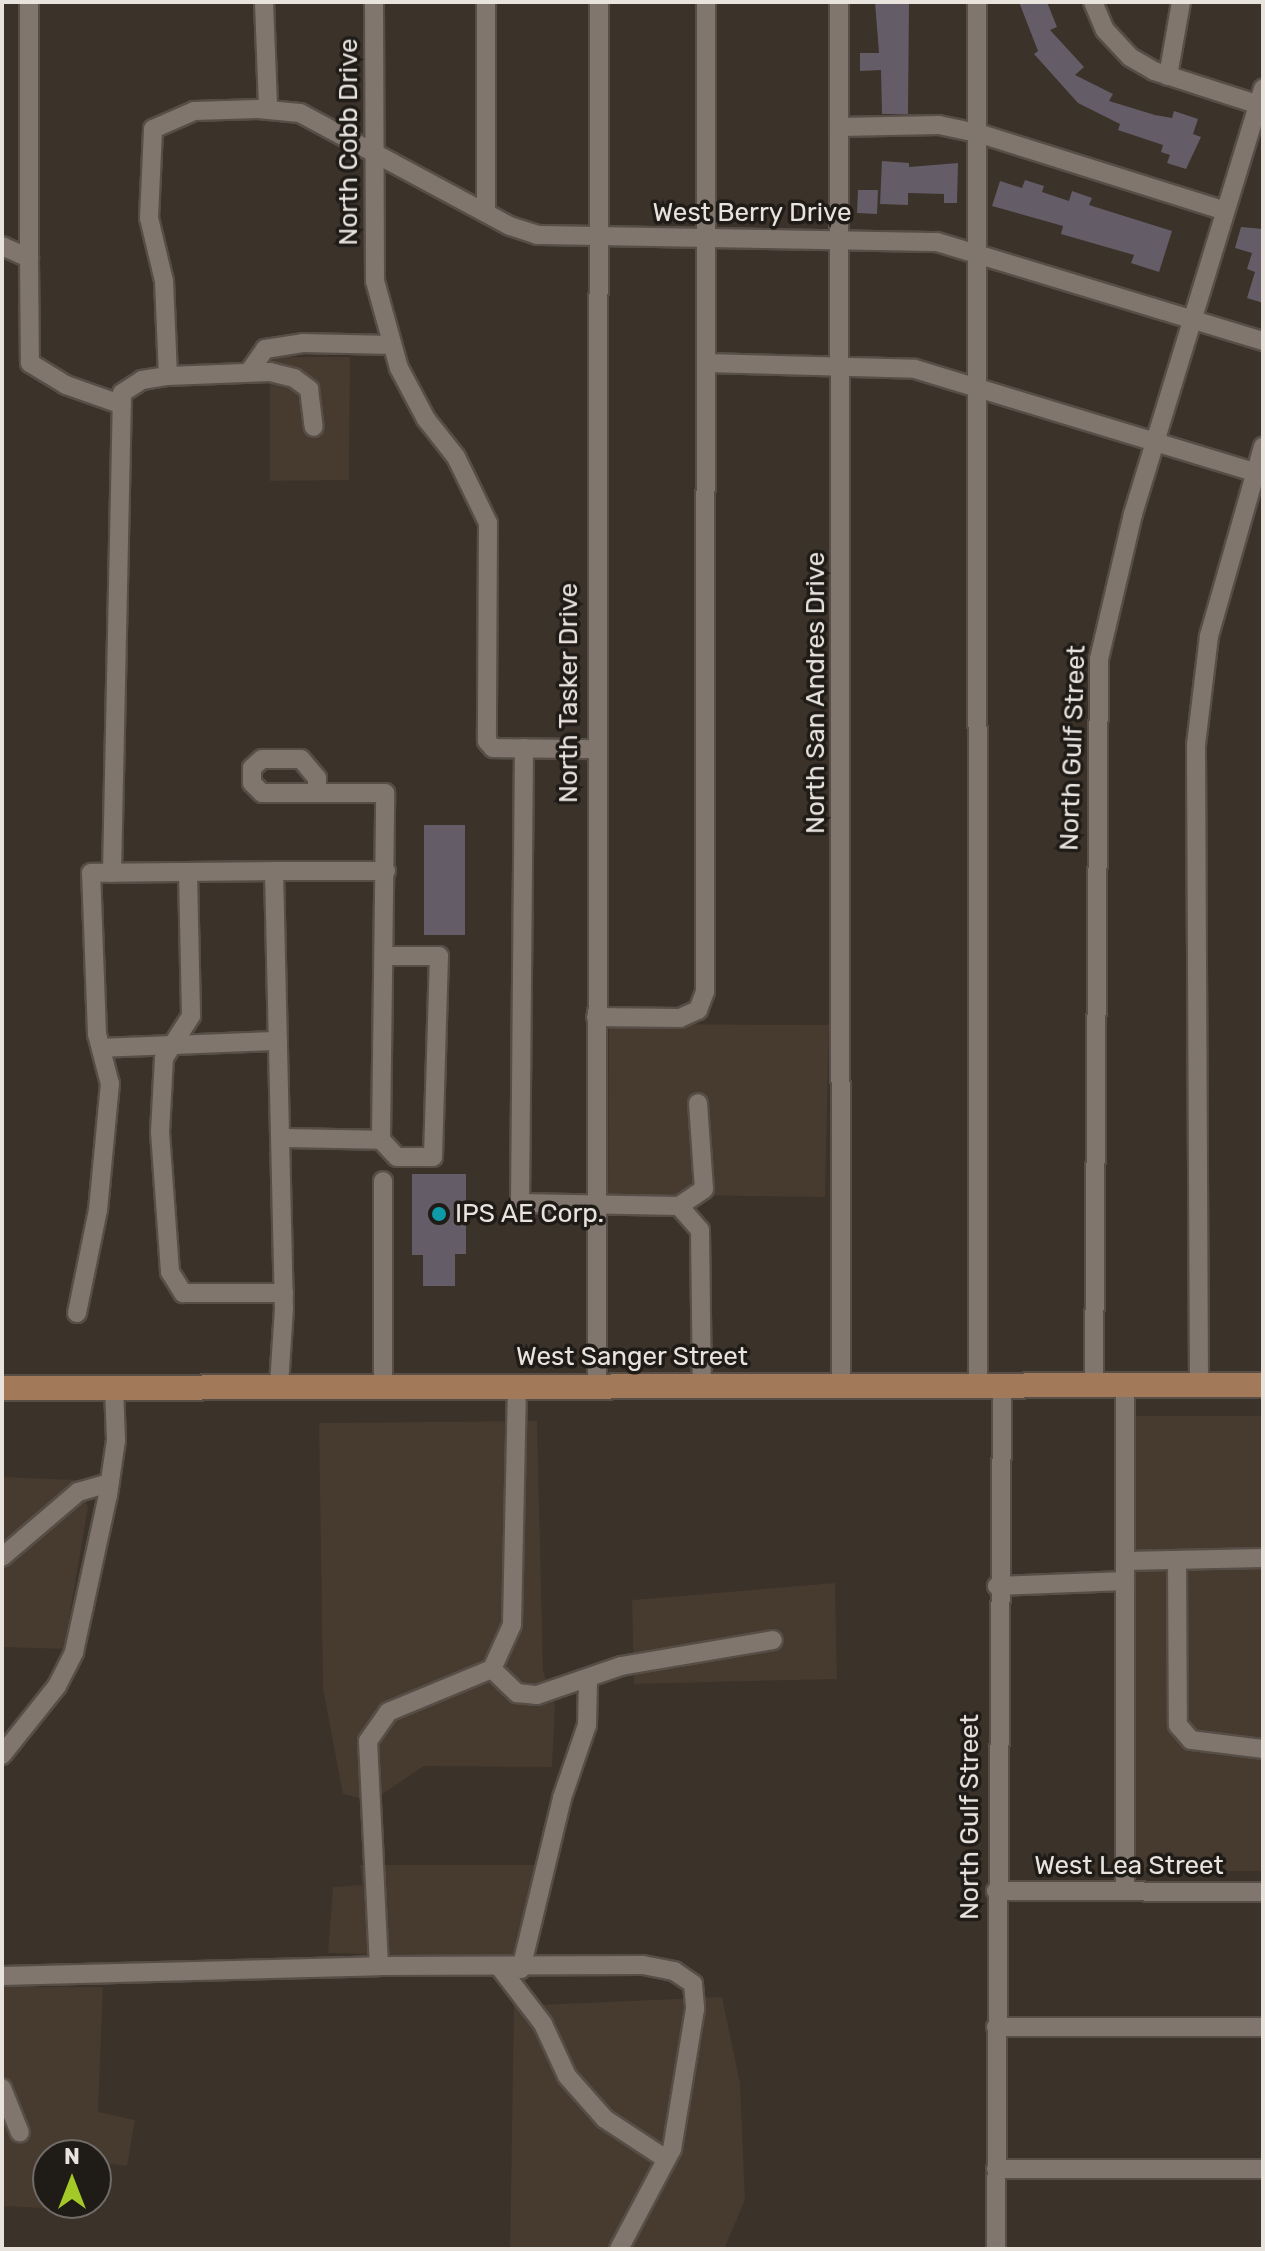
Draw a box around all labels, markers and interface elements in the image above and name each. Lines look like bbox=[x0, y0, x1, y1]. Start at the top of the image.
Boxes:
street label: North Cobb Drive bbox=[333, 38, 365, 246]
street label: West Berry Drive bbox=[652, 197, 852, 229]
street label: North San Andres Drive bbox=[800, 552, 832, 834]
street label: North Tasker Drive bbox=[553, 582, 585, 804]
street label: North Gulf Street bbox=[1054, 644, 1092, 852]
place label: IPS AE Corp. bbox=[455, 1198, 605, 1230]
marker: IPS AE Corp. bbox=[430, 1205, 448, 1223]
street label: West Sanger Street bbox=[516, 1341, 748, 1373]
street label: North Gulf Street bbox=[954, 1714, 986, 1920]
street label: West Lea Street bbox=[1034, 1850, 1224, 1882]
north arrow bbox=[32, 2139, 112, 2219]
text: N bbox=[64, 2143, 80, 2170]

